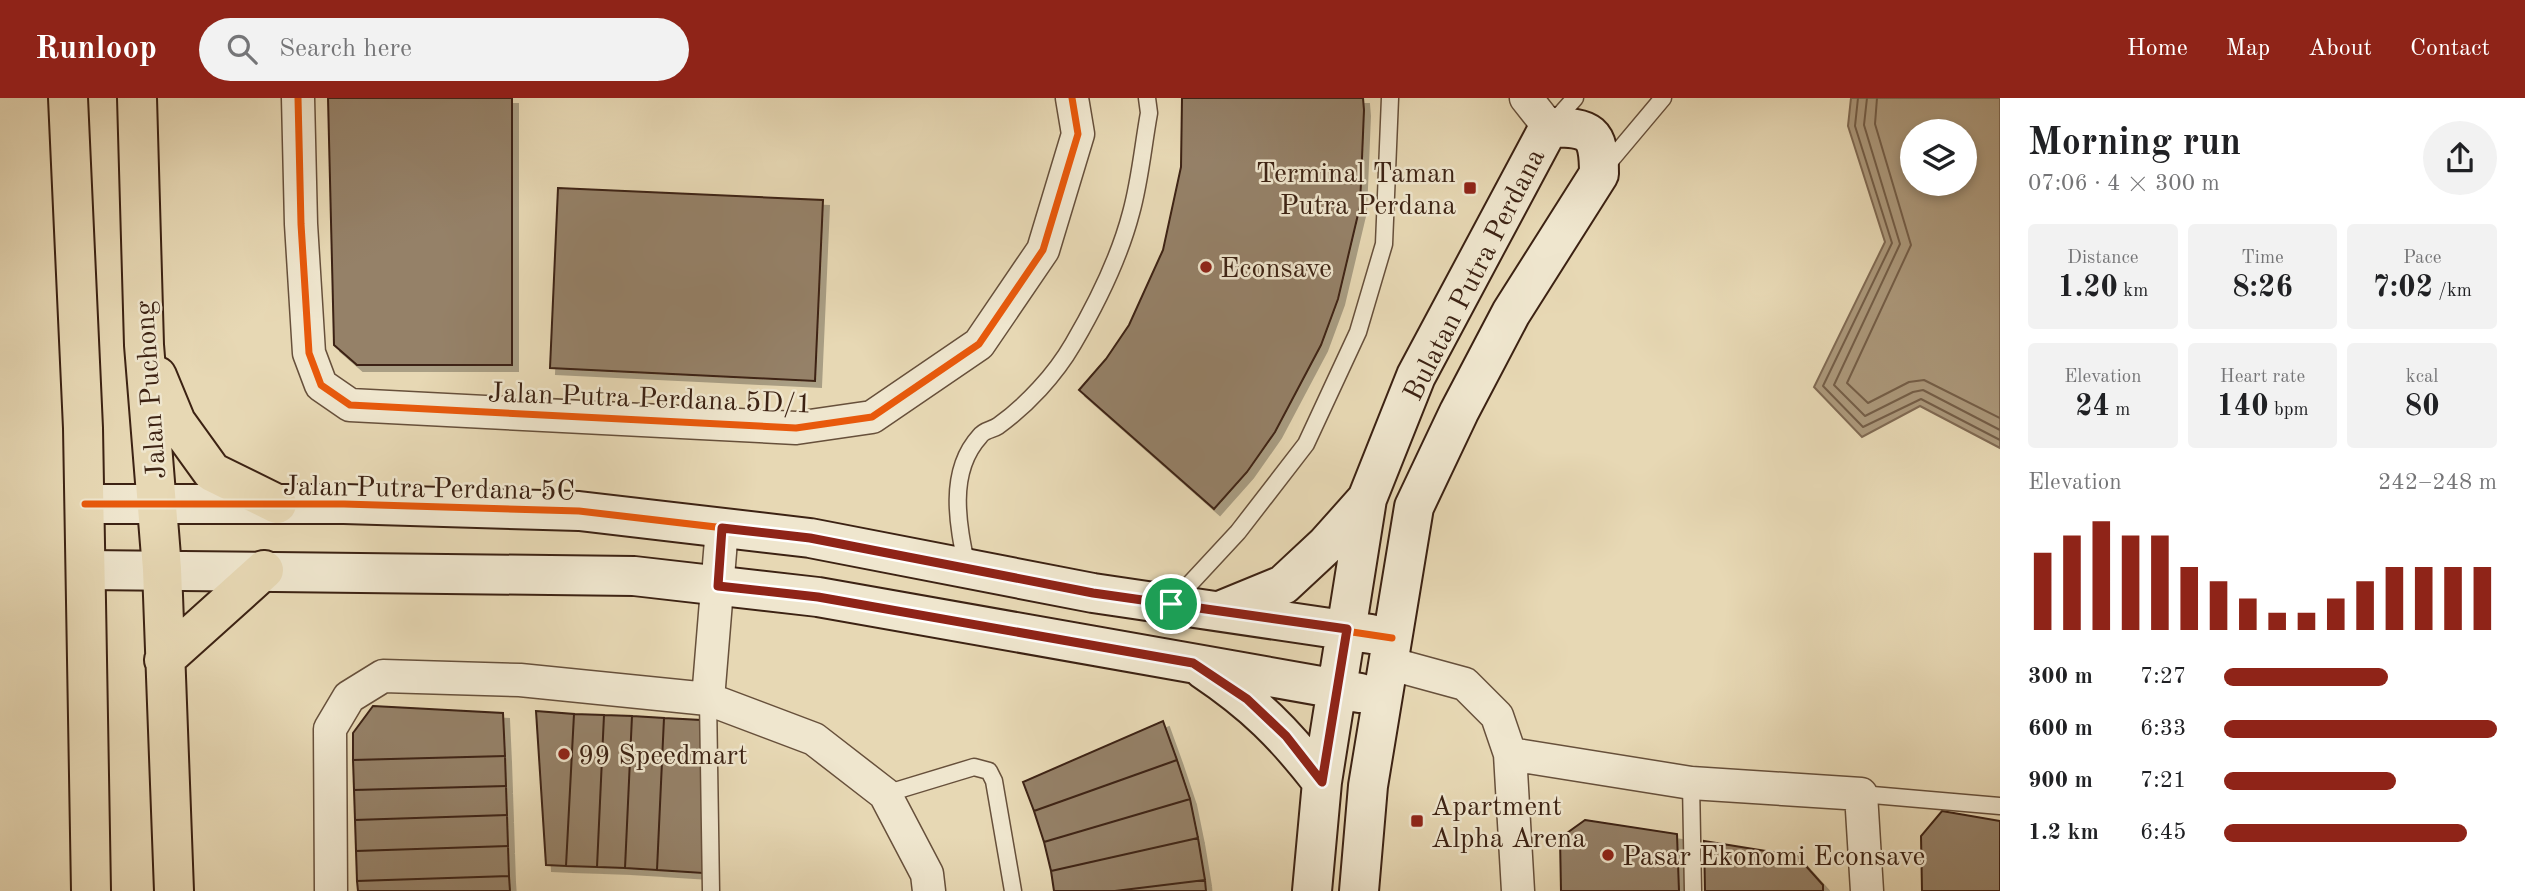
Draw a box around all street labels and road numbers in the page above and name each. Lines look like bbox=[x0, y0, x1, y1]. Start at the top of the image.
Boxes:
street label: Bulatan Putra Perdana bbox=[1400, 145, 1551, 406]
street label: Jalan Puchong bbox=[132, 300, 172, 480]
street label: Jalan Putra Perdana 5D/1 bbox=[487, 380, 812, 420]
street label: Jalan Putra Perdana 5C bbox=[283, 473, 575, 507]

